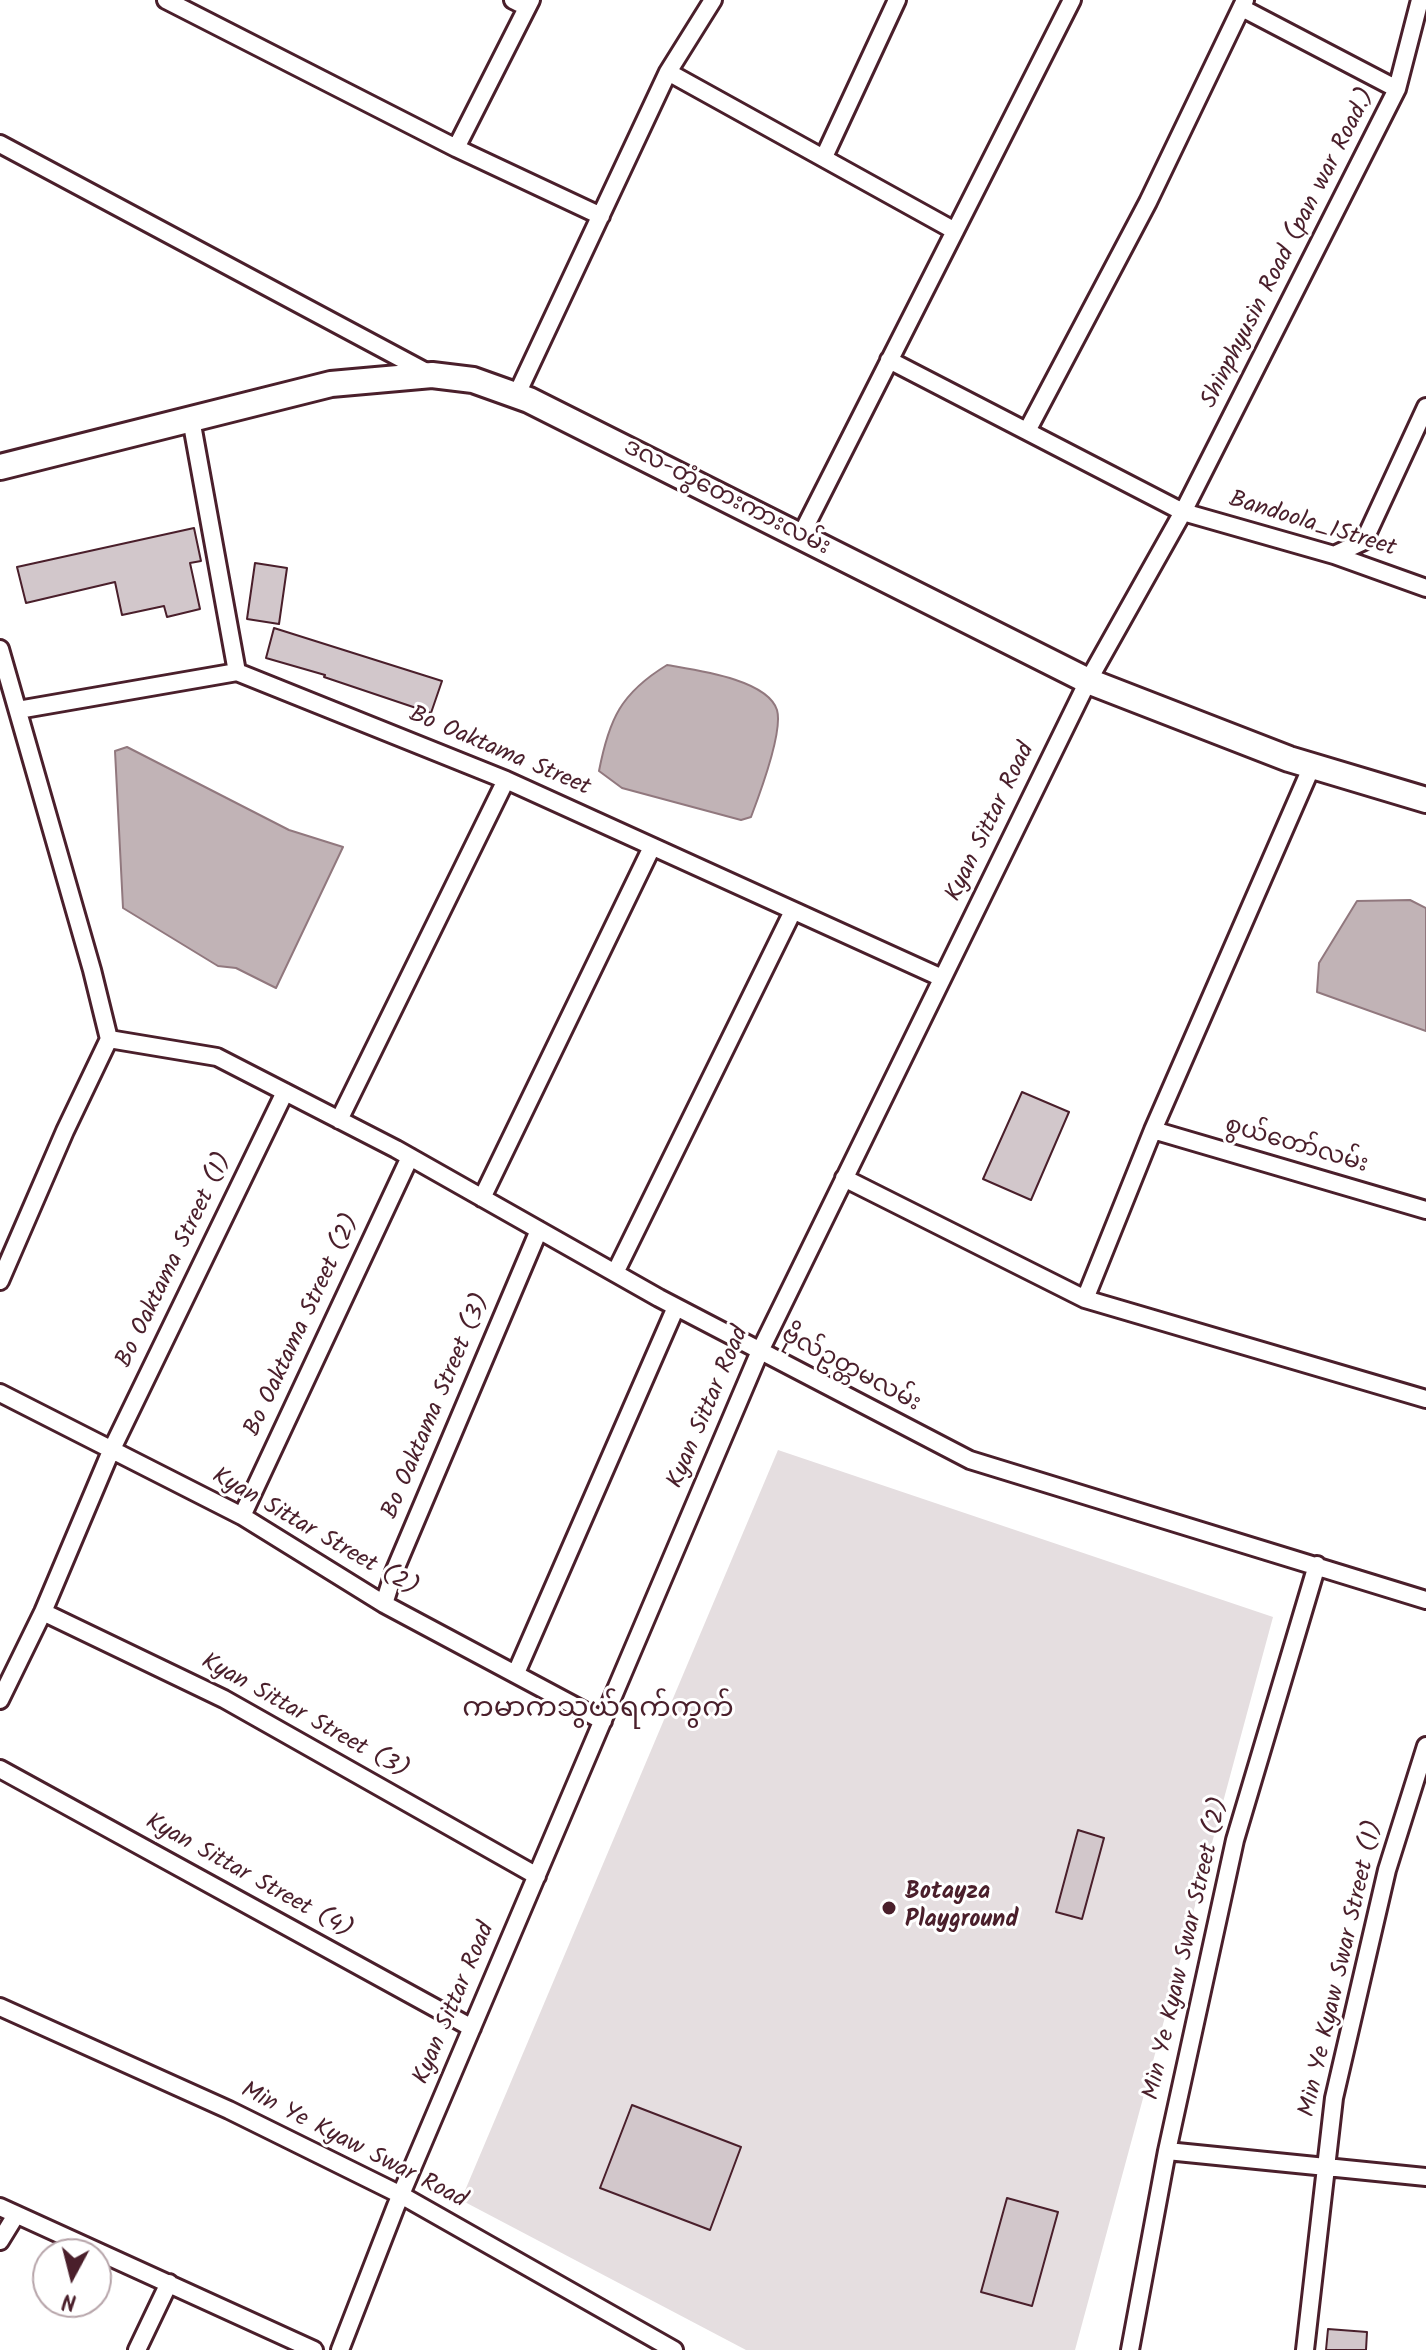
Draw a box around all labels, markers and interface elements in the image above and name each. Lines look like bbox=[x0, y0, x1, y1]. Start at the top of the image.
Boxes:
street label: Shinphyusin Road (pan war Road.) bbox=[1197, 84, 1383, 414]
street label: ဒလ-တွံတေးကားလမ်း bbox=[618, 434, 834, 564]
street label: Bandoola_1Street bbox=[1225, 487, 1399, 565]
street label: Bo Oaktama Street bbox=[404, 702, 594, 804]
street label: Kyan Sittar Road bbox=[941, 739, 1043, 907]
street label: စွယ်တော်လမ်း bbox=[1221, 1113, 1371, 1181]
street label: Bo Oaktama Street (1) bbox=[111, 1149, 241, 1373]
street label: Bo Oaktama Street (2) bbox=[240, 1210, 368, 1442]
street label: Bo Oaktama Street (3) bbox=[378, 1290, 498, 1524]
street label: ဗိုလ်ဥတ္တမလမ်း bbox=[775, 1322, 925, 1420]
street label: Kyan Sittar Road bbox=[663, 1323, 757, 1493]
street label: Kyan Sittar Street (2) bbox=[206, 1463, 422, 1605]
street label: Kyan Sittar Street (3) bbox=[195, 1649, 413, 1787]
district label: ကမာကသွယ်ရက်ကွက် bbox=[462, 1694, 734, 1728]
street label: Min Ye Kyaw Swar Street (2) bbox=[1139, 1795, 1237, 2103]
street label: Kyan Sittar Street (4) bbox=[139, 1809, 357, 1947]
street label: Min Ye Kyaw Swar Street (1) bbox=[1295, 1818, 1391, 2120]
place label: Botayza Playground bbox=[905, 1880, 1018, 1936]
marker: Botayza Playground bbox=[880, 1899, 898, 1917]
street label: Kyan Sittar Road bbox=[409, 1919, 503, 2089]
street label: Min Ye Kyaw Swar Road bbox=[235, 2078, 471, 2216]
north arrow bbox=[32, 2238, 112, 2318]
text: N bbox=[60, 2282, 78, 2319]

